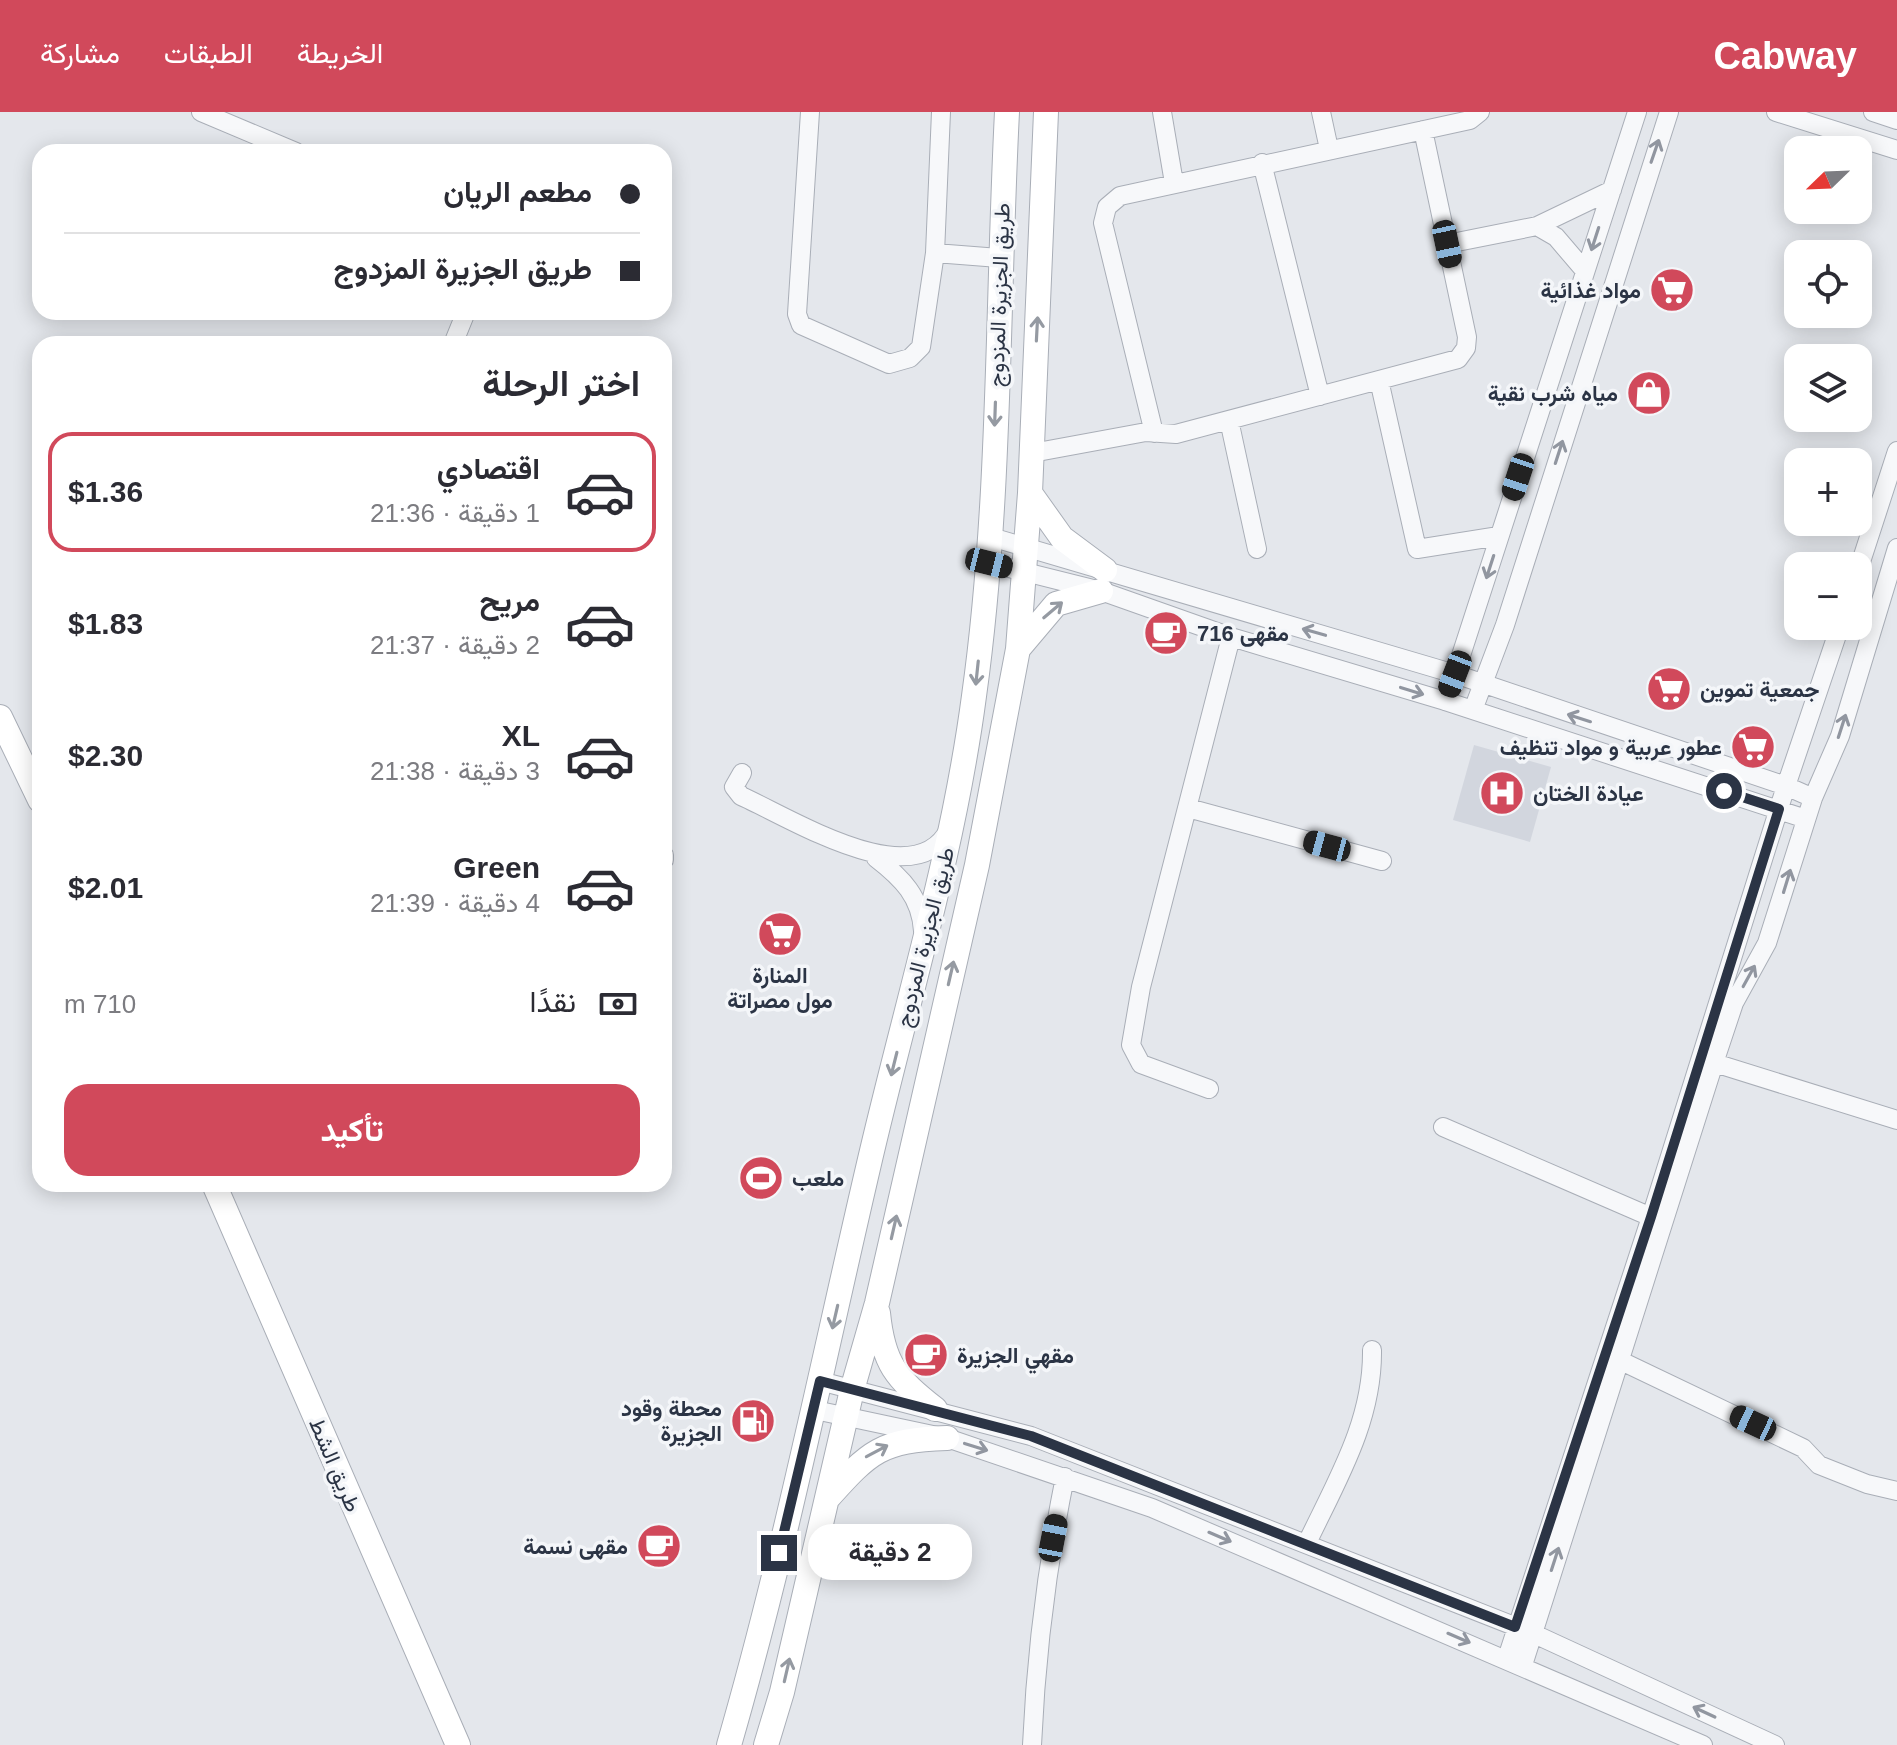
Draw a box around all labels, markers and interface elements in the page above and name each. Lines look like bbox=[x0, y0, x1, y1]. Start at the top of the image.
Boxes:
text: Cabway bbox=[1713, 35, 1857, 77]
text: مشاركة bbox=[40, 38, 120, 69]
text: الطبقات bbox=[164, 38, 253, 69]
text: الخريطة bbox=[297, 38, 383, 69]
north arrow bbox=[1784, 136, 1872, 224]
map controls bbox=[1784, 136, 1872, 640]
one-way arrow bbox=[1649, 139, 1664, 164]
text: مطعم الريان bbox=[443, 175, 592, 208]
street label: طريق الجزيرة المزدوج bbox=[983, 202, 1017, 388]
car bbox=[1430, 218, 1464, 270]
one-way arrow bbox=[1587, 227, 1602, 252]
button: locate bbox=[1784, 240, 1872, 328]
text: طريق الجزيرة المزدوج bbox=[333, 252, 592, 285]
supermarket icon: مواد غذائية bbox=[1648, 266, 1696, 314]
place label: مواد غذائية bbox=[1540, 278, 1641, 304]
one-way arrow bbox=[1030, 316, 1045, 343]
button: layers bbox=[1784, 344, 1872, 432]
text: اختر الرحلة bbox=[482, 363, 640, 404]
shop icon: مياه شرب نقية bbox=[1625, 369, 1673, 417]
place label: مياه شرب نقية bbox=[1488, 381, 1618, 407]
one-way arrow bbox=[987, 400, 1002, 427]
one-way arrow bbox=[1553, 440, 1568, 465]
button: + bbox=[1784, 448, 1872, 536]
car bbox=[1499, 450, 1537, 504]
text: اقتصادي bbox=[437, 452, 540, 485]
icon: car bbox=[564, 456, 636, 528]
text: $1.36 bbox=[68, 475, 143, 508]
text: 1 دقيقة · 21:36 bbox=[370, 498, 540, 528]
car bbox=[963, 546, 1015, 580]
button: − bbox=[1784, 552, 1872, 640]
one-way arrow bbox=[1481, 554, 1496, 579]
text: مريح bbox=[480, 584, 540, 617]
icon: car bbox=[564, 588, 636, 660]
one-way arrow bbox=[1043, 601, 1064, 619]
text: $1.83 bbox=[68, 607, 143, 640]
cafe icon: مقهى 716 bbox=[1142, 609, 1190, 657]
place label: مقهى 716 bbox=[1197, 621, 1289, 647]
one-way arrow bbox=[1301, 624, 1327, 639]
text: 2 دقيقة · 21:37 bbox=[370, 630, 540, 660]
car bbox=[1435, 647, 1475, 701]
one-way arrow bbox=[969, 660, 984, 685]
supermarket icon: جمعية تموين bbox=[1645, 665, 1693, 713]
place label: جمعية تموين bbox=[1700, 677, 1819, 703]
one-way arrow bbox=[1399, 685, 1424, 699]
one-way arrow bbox=[1567, 709, 1592, 724]
one-way arrow bbox=[1836, 713, 1851, 738]
text: XL bbox=[502, 719, 540, 752]
icon: car bbox=[564, 720, 636, 792]
supermarket icon: عطور عربية و مواد تنظيف bbox=[1729, 723, 1777, 771]
place label: عطور عربية و مواد تنظيف bbox=[1500, 735, 1722, 761]
text: $2.30 bbox=[68, 739, 143, 772]
text: 3 دقيقة · 21:38 bbox=[370, 756, 540, 786]
hospital icon: عيادة الختان bbox=[1478, 769, 1526, 817]
route start bbox=[1706, 773, 1742, 809]
place label: عيادة الختان bbox=[1533, 781, 1644, 806]
car bbox=[1301, 828, 1353, 864]
street label: طريق الجزيرة المزدوج bbox=[891, 845, 961, 1030]
text: Green bbox=[453, 851, 540, 884]
icon: car bbox=[564, 852, 636, 924]
one-way arrow bbox=[1780, 869, 1795, 894]
text: $2.01 bbox=[68, 871, 143, 904]
text: 4 دقيقة · 21:39 bbox=[370, 888, 540, 918]
supermarket icon: المنارة مول مصراتة bbox=[756, 910, 804, 958]
one-way arrow bbox=[945, 961, 960, 987]
place label: المنارة مول مصراتة bbox=[727, 963, 833, 1014]
one-way arrow bbox=[1741, 965, 1757, 988]
icon: cash bbox=[596, 982, 640, 1026]
text: نقدًا bbox=[530, 985, 576, 1018]
text: 710 m bbox=[64, 989, 136, 1019]
one-way arrow bbox=[886, 1051, 901, 1076]
button: تأكيد bbox=[64, 1084, 640, 1176]
sports icon: ملعب bbox=[737, 1154, 785, 1202]
place label: ملعب bbox=[792, 1166, 844, 1192]
one-way arrow bbox=[887, 1214, 902, 1240]
one-way arrow bbox=[827, 1304, 842, 1329]
cafe icon: مقهي الجزيرة bbox=[902, 1331, 950, 1379]
place label: مقهي الجزيرة bbox=[957, 1343, 1074, 1374]
place label: محطة وقود الجزيرة bbox=[621, 1396, 722, 1447]
fuel station icon: محطة وقود الجزيرة bbox=[729, 1397, 777, 1445]
car bbox=[1726, 1402, 1780, 1444]
street label: طريق الشط bbox=[303, 1414, 366, 1516]
one-way arrow bbox=[963, 1441, 988, 1455]
one-way arrow bbox=[865, 1443, 889, 1459]
car bbox=[1037, 1512, 1069, 1564]
cafe icon: مقهى نسمة bbox=[635, 1522, 683, 1570]
callout: 2 دقيقة bbox=[807, 1525, 971, 1581]
one-way arrow bbox=[1207, 1531, 1232, 1546]
place label: مقهى نسمة bbox=[523, 1534, 628, 1560]
route end bbox=[761, 1535, 797, 1571]
text: 2 دقيقة bbox=[849, 1537, 932, 1567]
one-way arrow bbox=[1549, 1547, 1564, 1572]
one-way arrow bbox=[1446, 1632, 1471, 1646]
one-way arrow bbox=[780, 1658, 795, 1683]
one-way arrow bbox=[1692, 1704, 1717, 1719]

